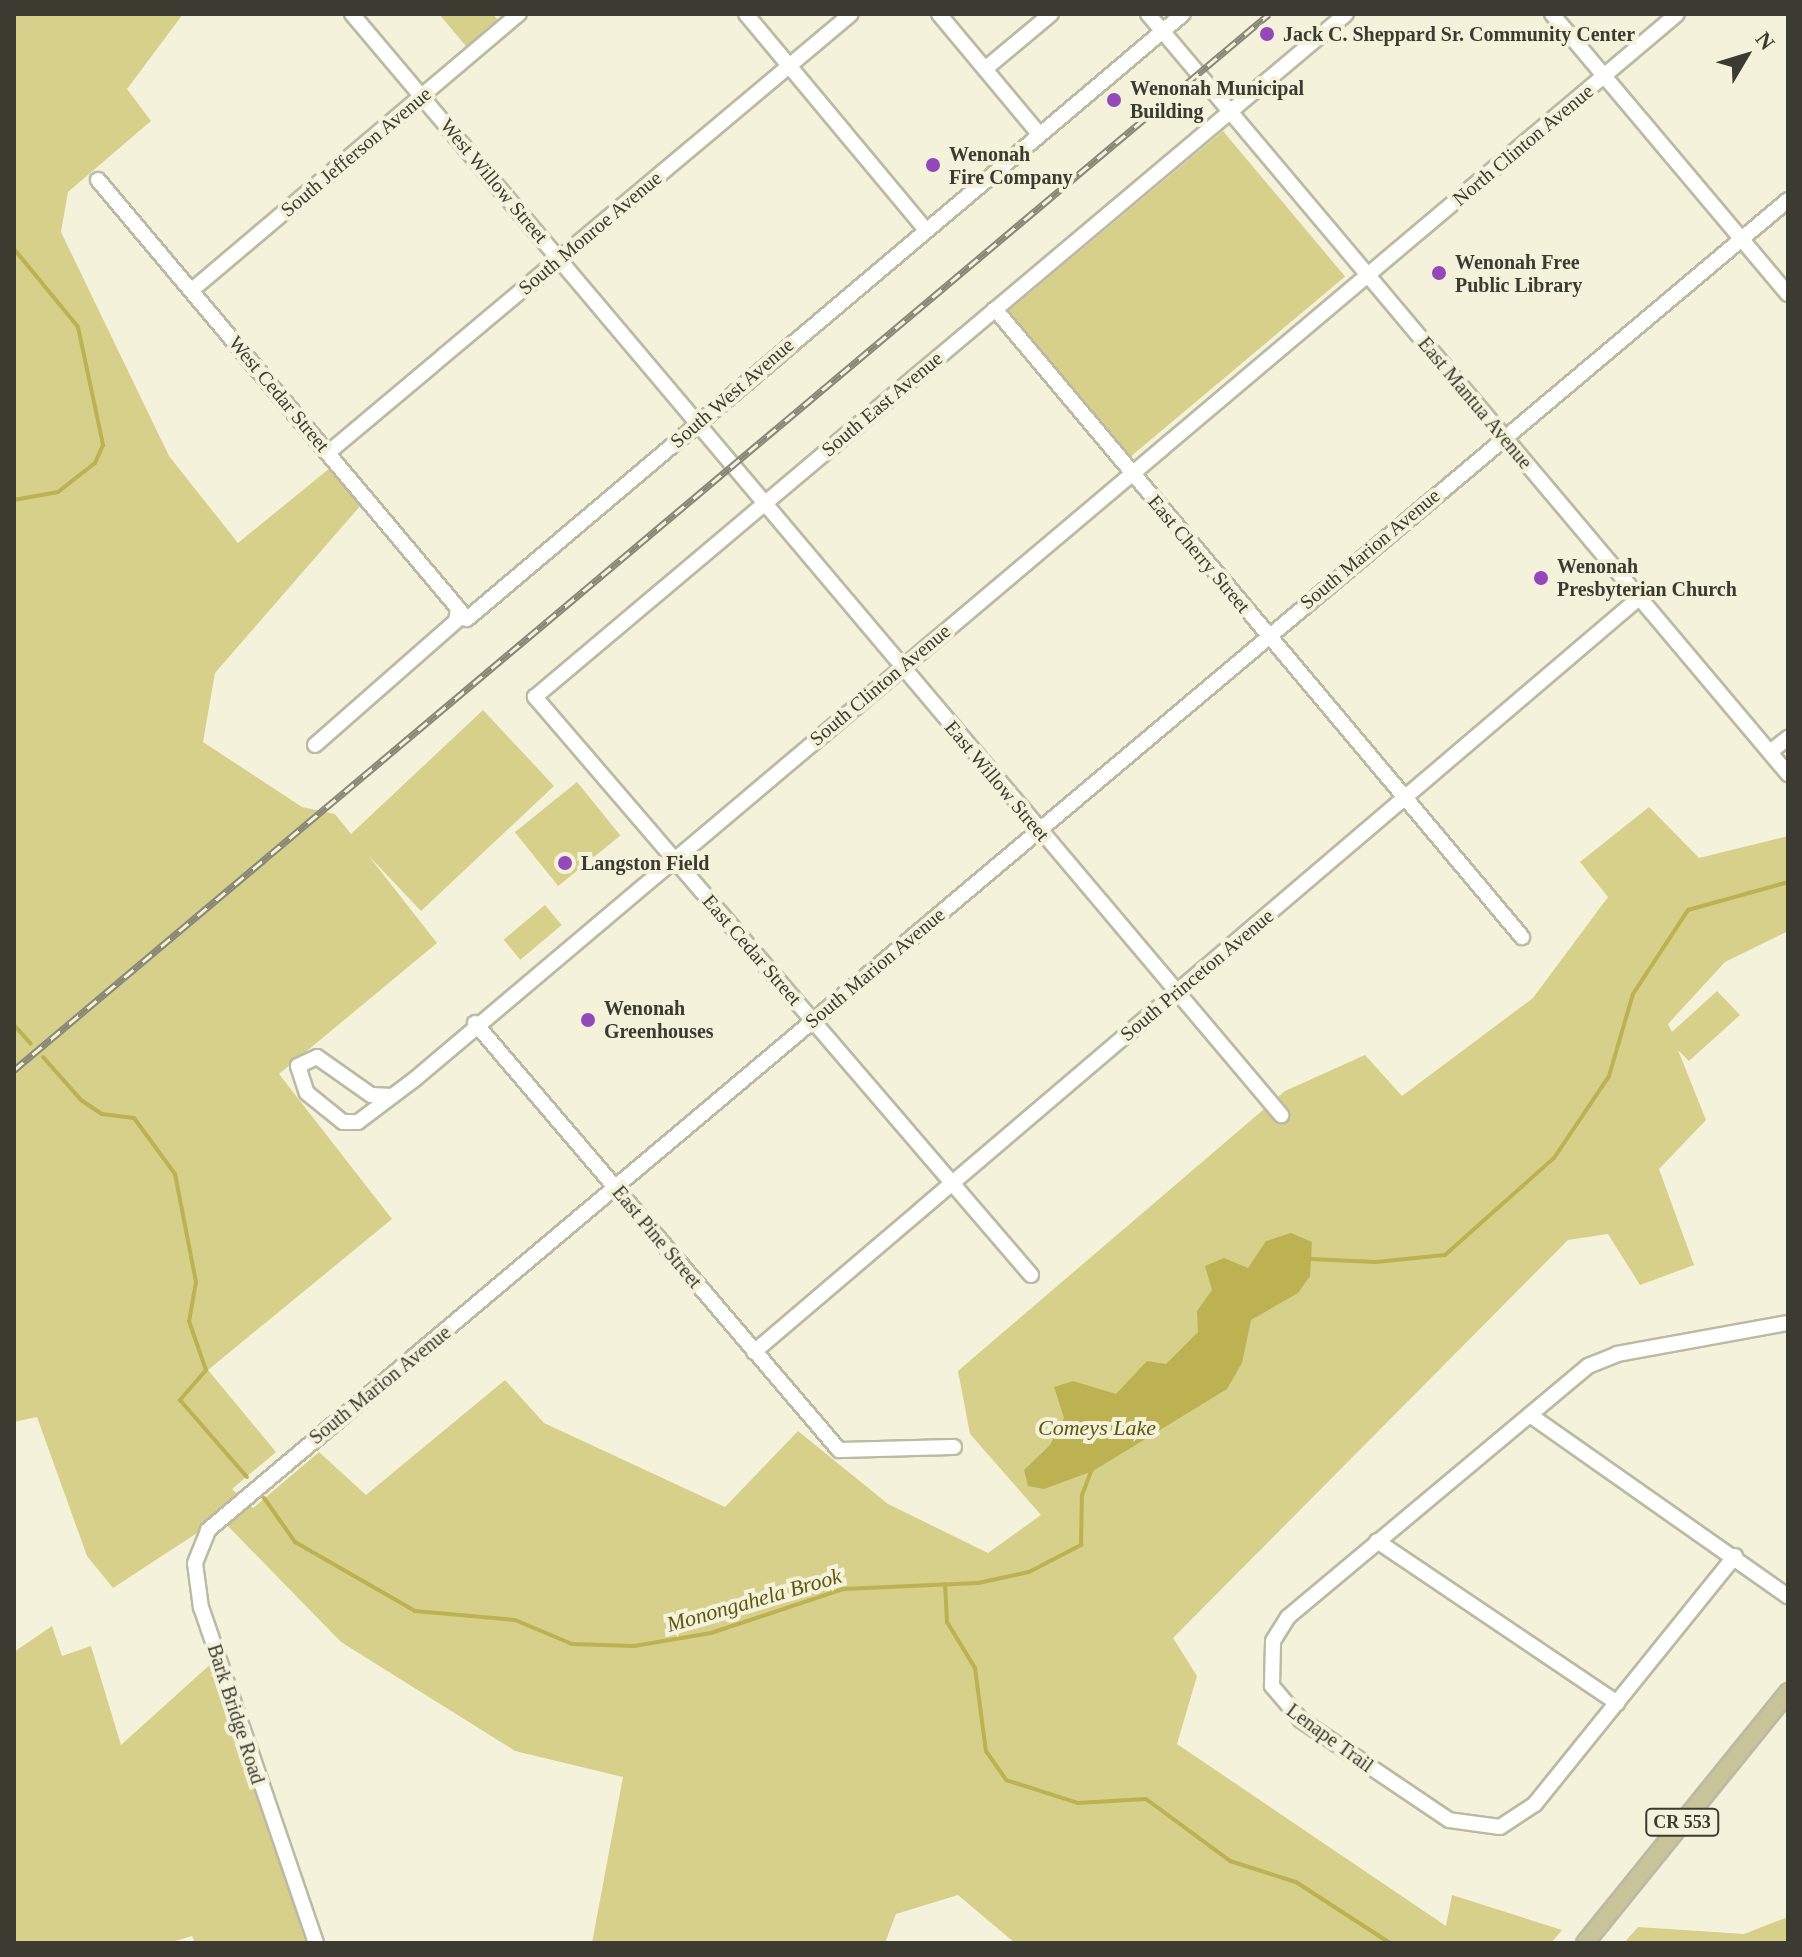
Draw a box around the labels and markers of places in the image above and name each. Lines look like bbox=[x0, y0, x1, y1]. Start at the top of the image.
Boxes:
place label: Jack C. Sheppard Sr. Community Center bbox=[1283, 22, 1635, 46]
marker: Jack C. Sheppard Sr. Community Center bbox=[1258, 25, 1276, 43]
place label: Wenonah Municipal Building bbox=[1130, 76, 1304, 123]
marker: Wenonah Municipal Building bbox=[1105, 91, 1123, 109]
place label: Wenonah Fire Company bbox=[949, 142, 1073, 189]
marker: Wenonah Fire Company bbox=[924, 156, 942, 174]
place label: Wenonah Free Public Library bbox=[1455, 250, 1582, 297]
marker: Wenonah Free Public Library bbox=[1430, 264, 1448, 282]
place label: Wenonah Presbyterian Church bbox=[1557, 554, 1737, 601]
marker: Wenonah Presbyterian Church bbox=[1532, 569, 1550, 587]
place label: Langston Field bbox=[581, 851, 709, 875]
marker: Langston Field bbox=[556, 854, 574, 872]
place label: Wenonah Greenhouses bbox=[604, 996, 714, 1043]
marker: Wenonah Greenhouses bbox=[579, 1011, 597, 1029]

